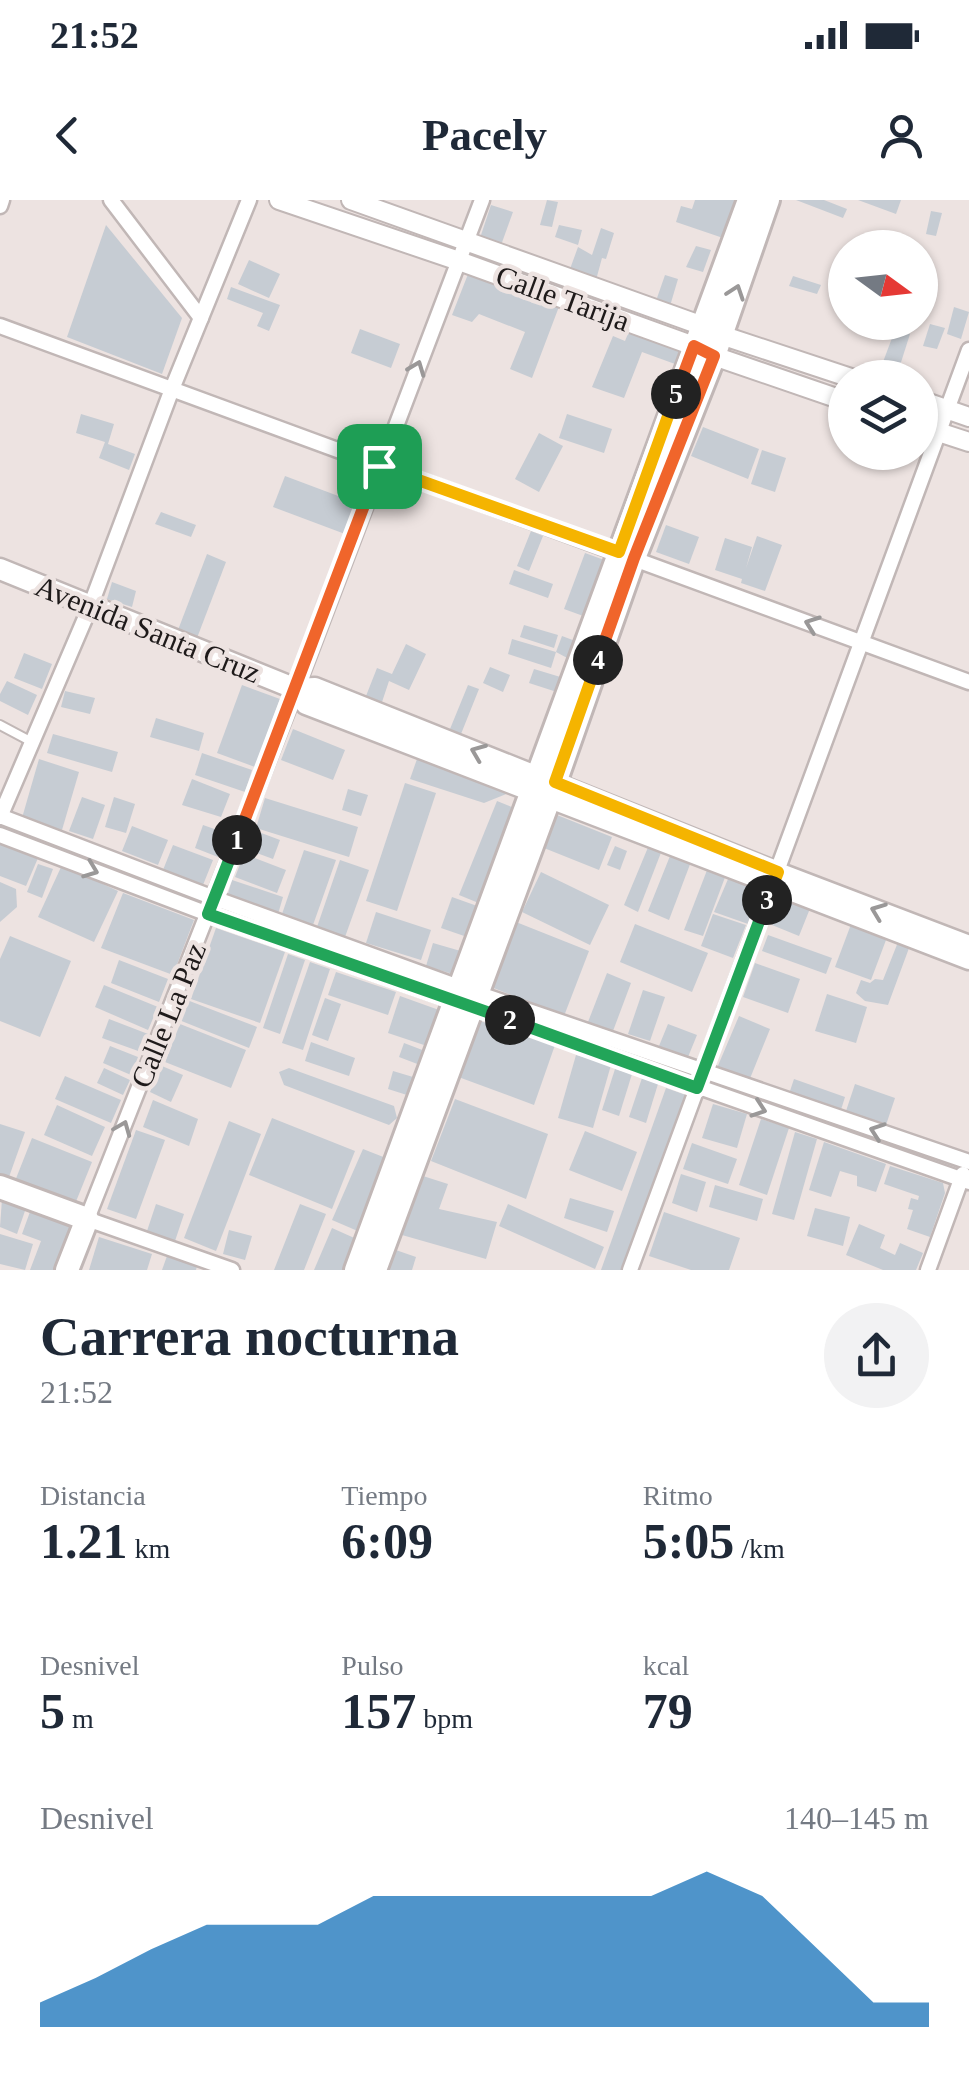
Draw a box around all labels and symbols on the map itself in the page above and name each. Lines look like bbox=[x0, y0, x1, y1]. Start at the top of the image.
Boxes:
north arrow bbox=[828, 230, 938, 340]
street label: Calle Tarija bbox=[492, 259, 634, 337]
one-way arrow bbox=[724, 285, 745, 302]
one-way arrow bbox=[406, 361, 426, 378]
pin: 5 bbox=[651, 369, 701, 419]
pin bbox=[337, 424, 422, 509]
street label: Avenida Santa Cruz bbox=[31, 569, 265, 689]
one-way arrow bbox=[804, 615, 821, 636]
pin: 4 bbox=[573, 635, 623, 685]
one-way arrow bbox=[471, 744, 488, 764]
pin: 1 bbox=[212, 815, 262, 865]
one-way arrow bbox=[81, 858, 99, 878]
pin: 3 bbox=[742, 875, 792, 925]
one-way arrow bbox=[870, 903, 888, 923]
street label: Calle La Paz bbox=[124, 938, 212, 1092]
pin: 2 bbox=[485, 995, 535, 1045]
one-way arrow bbox=[750, 1098, 767, 1118]
one-way arrow bbox=[111, 1121, 132, 1138]
one-way arrow bbox=[869, 1122, 886, 1142]

